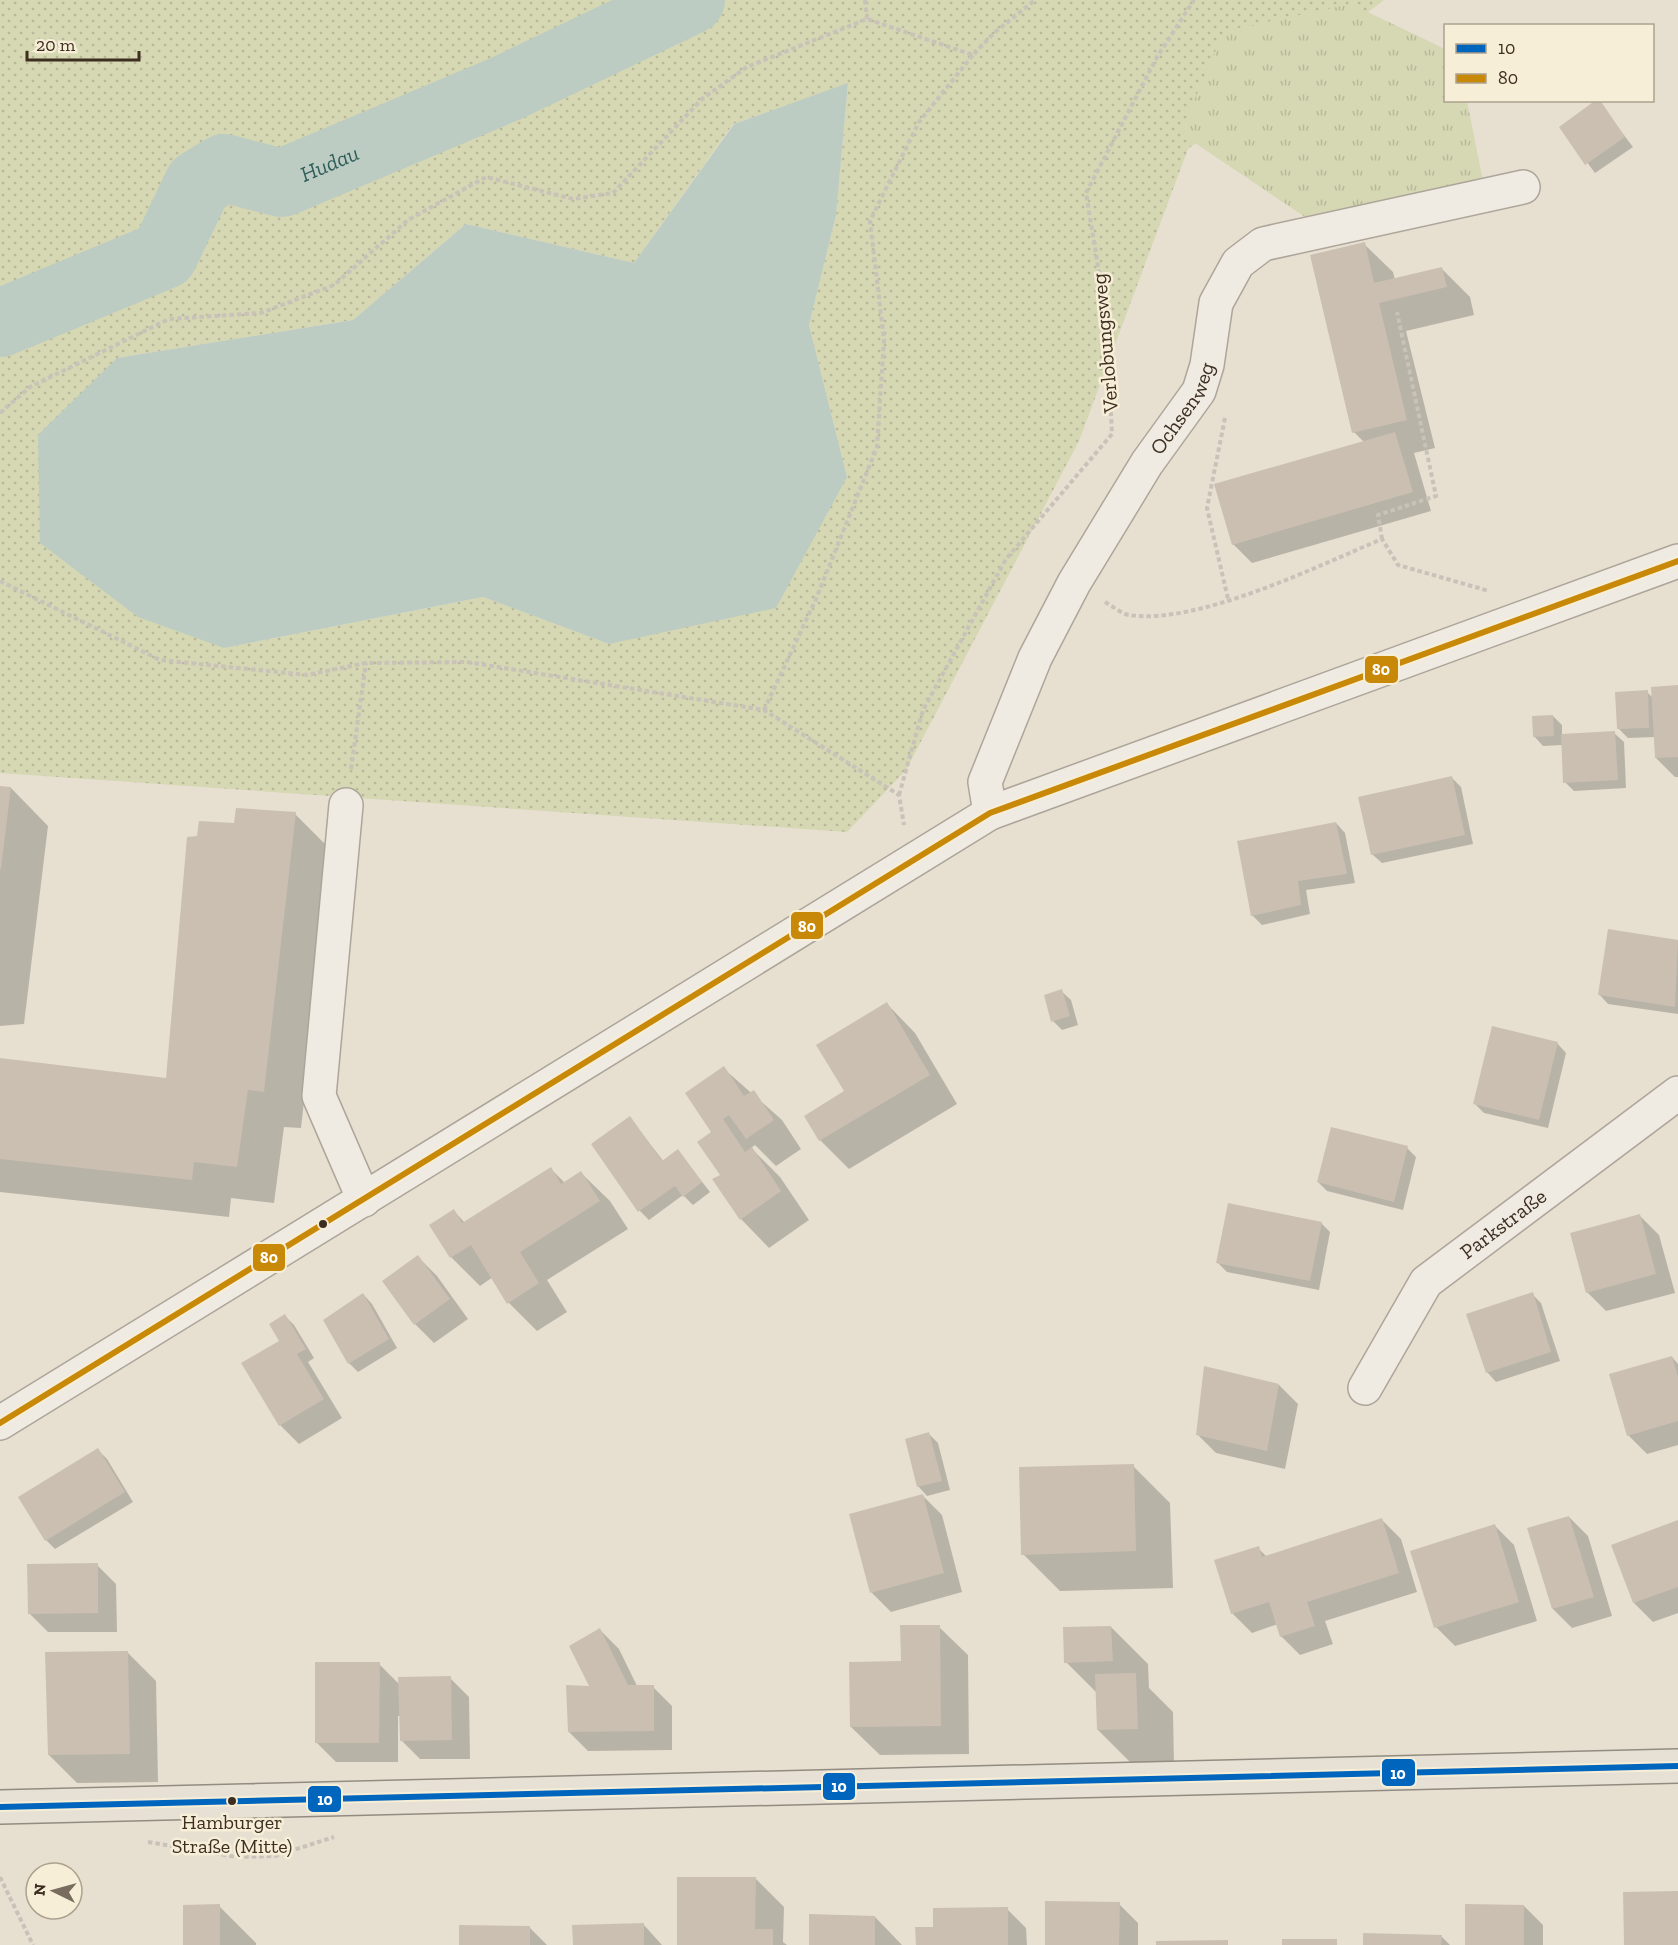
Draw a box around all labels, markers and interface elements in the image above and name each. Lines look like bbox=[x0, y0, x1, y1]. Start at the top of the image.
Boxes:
scale bar bbox=[27, 24, 140, 62]
legend bbox=[1444, 24, 1654, 102]
text: 20 m bbox=[36, 34, 76, 56]
text: 10 bbox=[1498, 37, 1515, 59]
text: 80 bbox=[1498, 67, 1518, 89]
water label: Hudau bbox=[296, 139, 363, 188]
street label: Verlobungsweg bbox=[1086, 272, 1123, 415]
street label: Ochsenweg bbox=[1144, 359, 1219, 459]
line badge: 80 bbox=[1364, 655, 1399, 684]
text: 80 bbox=[1372, 660, 1390, 679]
line badge: 80 bbox=[790, 911, 824, 940]
text: 80 bbox=[798, 917, 816, 936]
street label: Parkstraße bbox=[1455, 1183, 1551, 1264]
unlabelled marker bbox=[317, 1218, 329, 1230]
line badge: 80 bbox=[252, 1243, 286, 1272]
text: 80 bbox=[260, 1248, 278, 1267]
line badge: 10 bbox=[1381, 1758, 1416, 1787]
text: 10 bbox=[1390, 1764, 1406, 1783]
line badge: 10 bbox=[822, 1772, 856, 1801]
text: 10 bbox=[831, 1777, 847, 1796]
line badge: 10 bbox=[307, 1785, 342, 1813]
text: 10 bbox=[317, 1790, 333, 1809]
marker: Hamburger Straße (Mitte) bbox=[226, 1795, 238, 1807]
place label: Hamburger Straße (Mitte) bbox=[172, 1810, 292, 1858]
north arrow bbox=[24, 1861, 84, 1921]
text: N bbox=[30, 1883, 50, 1897]

